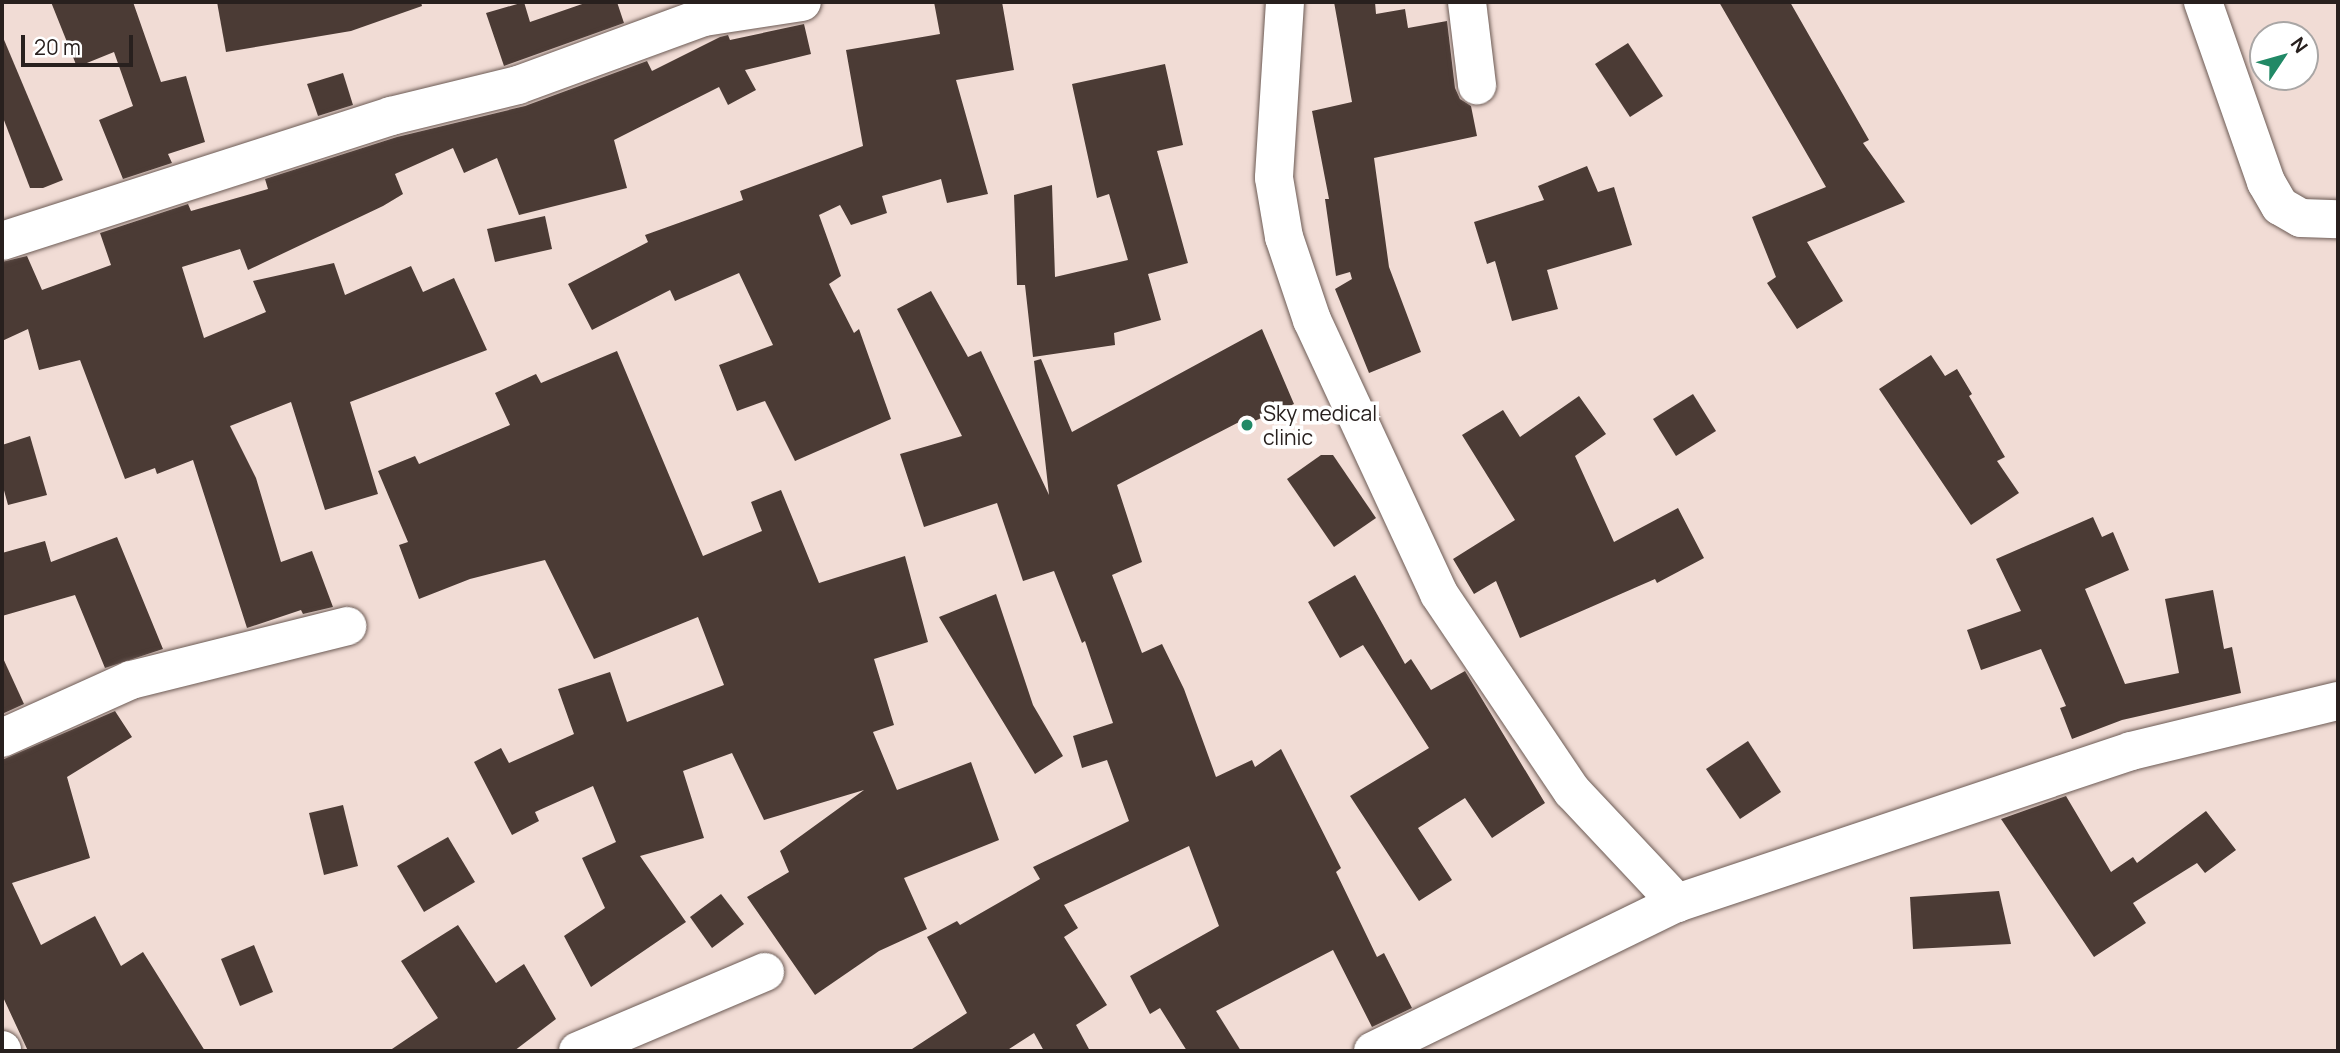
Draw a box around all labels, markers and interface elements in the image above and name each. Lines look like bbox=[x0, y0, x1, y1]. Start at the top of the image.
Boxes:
scale bar bbox=[24, 21, 136, 65]
north arrow bbox=[2249, 21, 2319, 91]
text: N bbox=[2285, 32, 2314, 58]
text: 20 m bbox=[34, 33, 81, 61]
place label: Sky medical clinic bbox=[1263, 400, 1377, 450]
marker: Sky medical clinic bbox=[1237, 415, 1257, 435]

